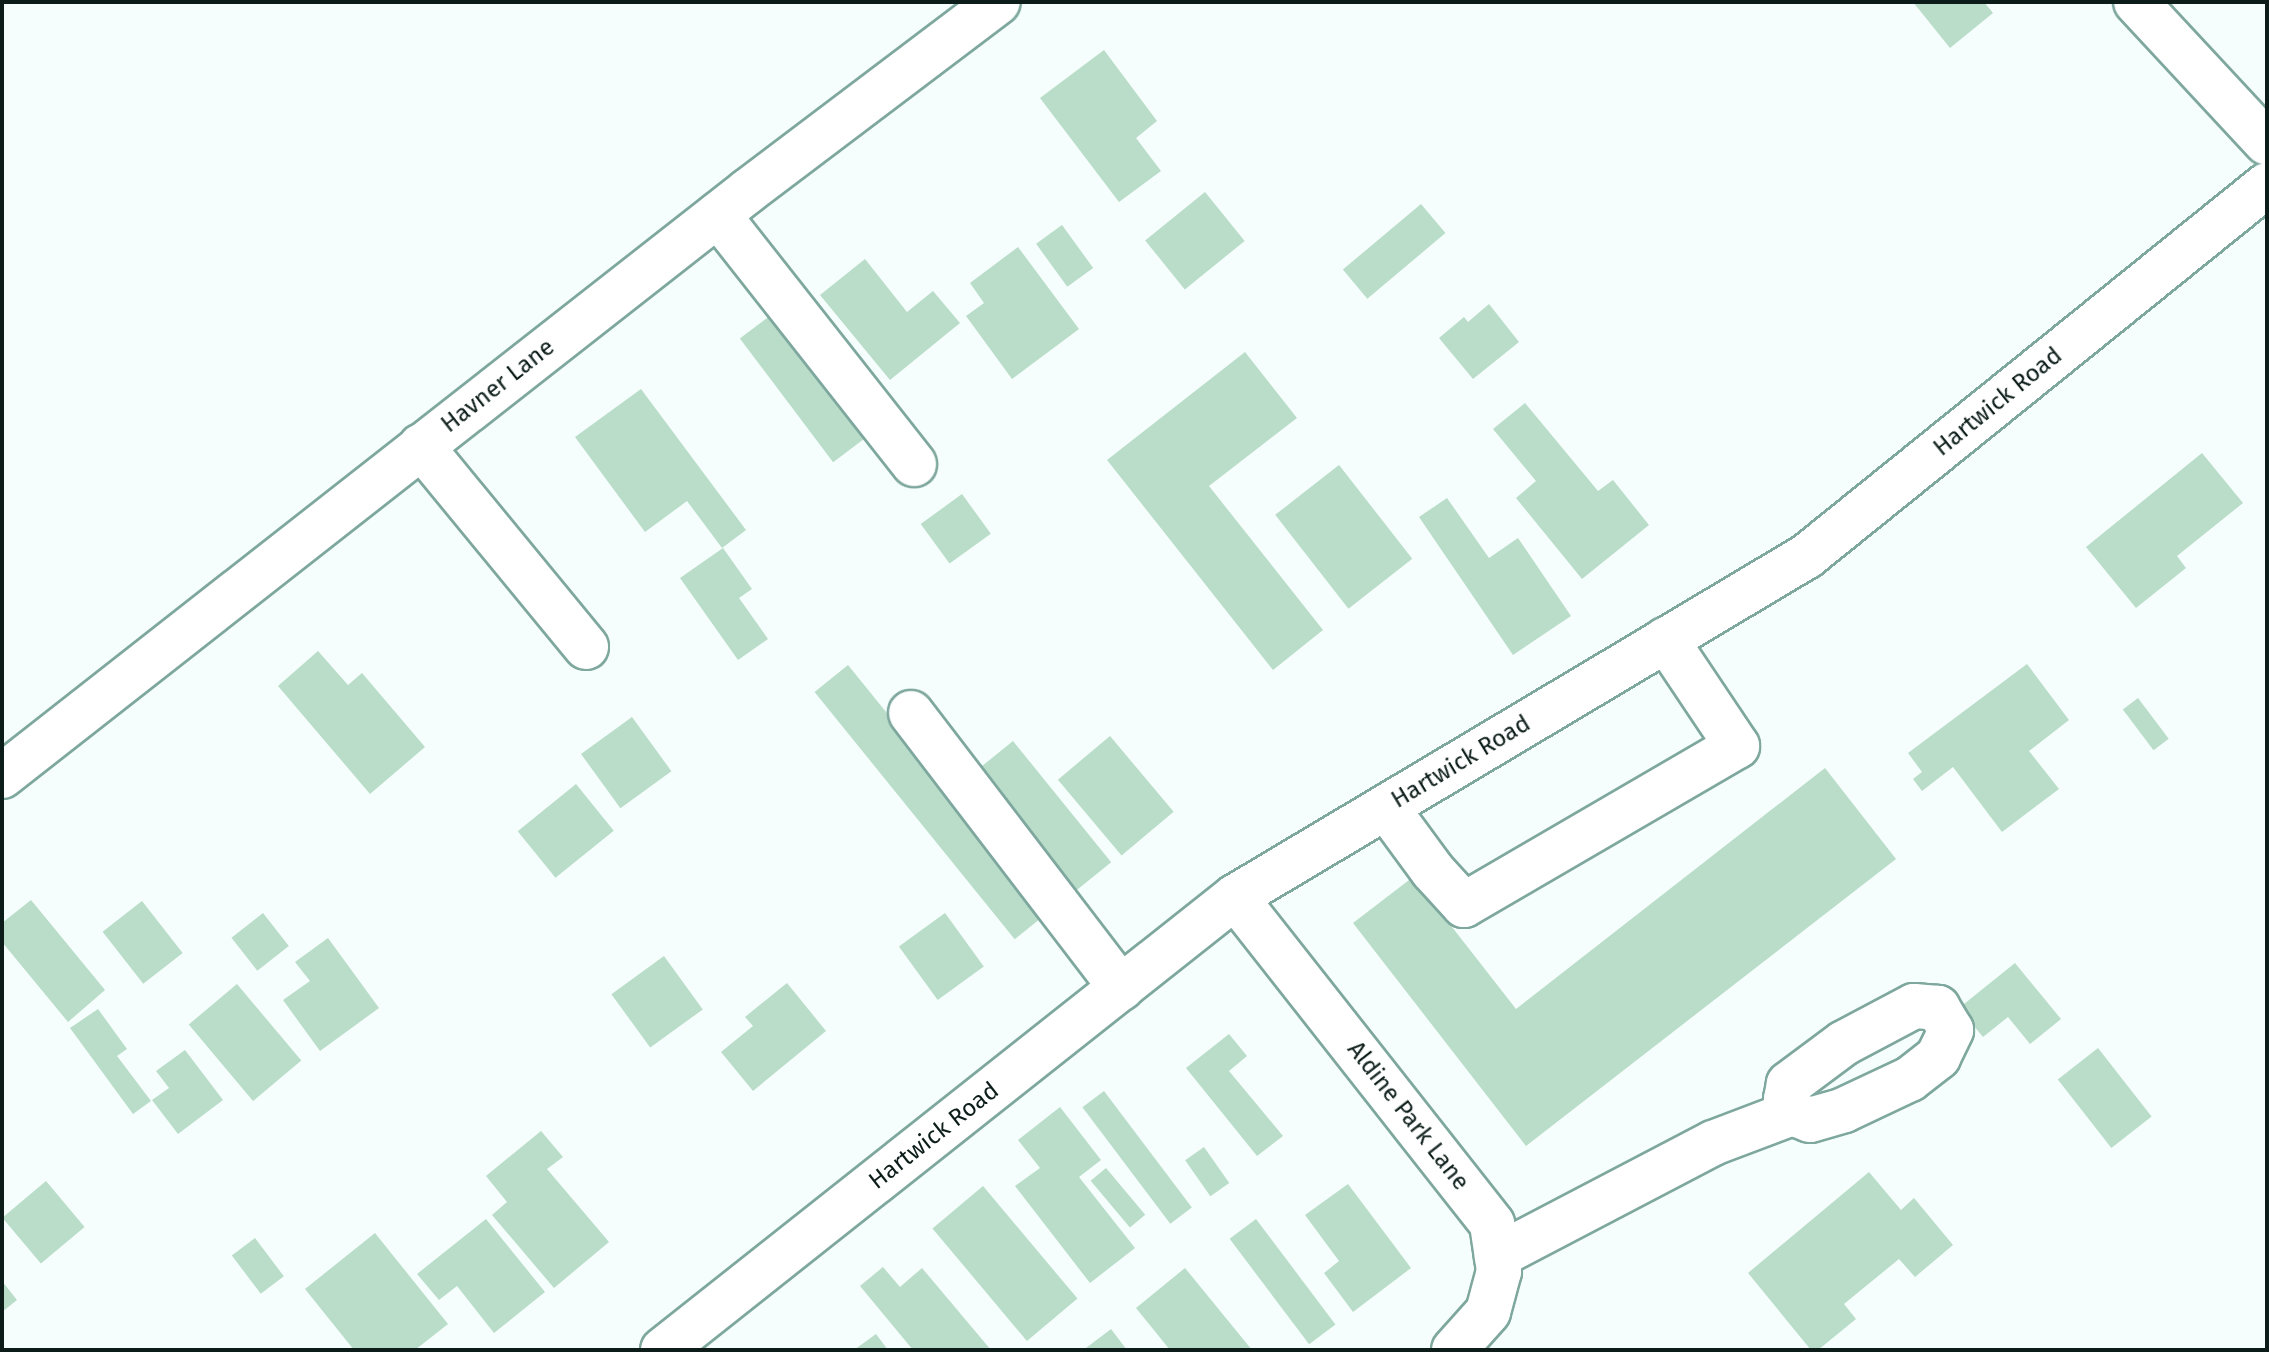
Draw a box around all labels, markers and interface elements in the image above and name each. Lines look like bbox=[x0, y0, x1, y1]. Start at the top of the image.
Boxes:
street label: Havner Lane bbox=[436, 333, 560, 439]
street label: Hartwick Road bbox=[1928, 341, 2068, 463]
street label: Hartwick Road bbox=[1386, 709, 1536, 815]
street label: Aldine Park Lane bbox=[1341, 1036, 1475, 1196]
street label: Hartwick Road bbox=[863, 1076, 1005, 1196]

